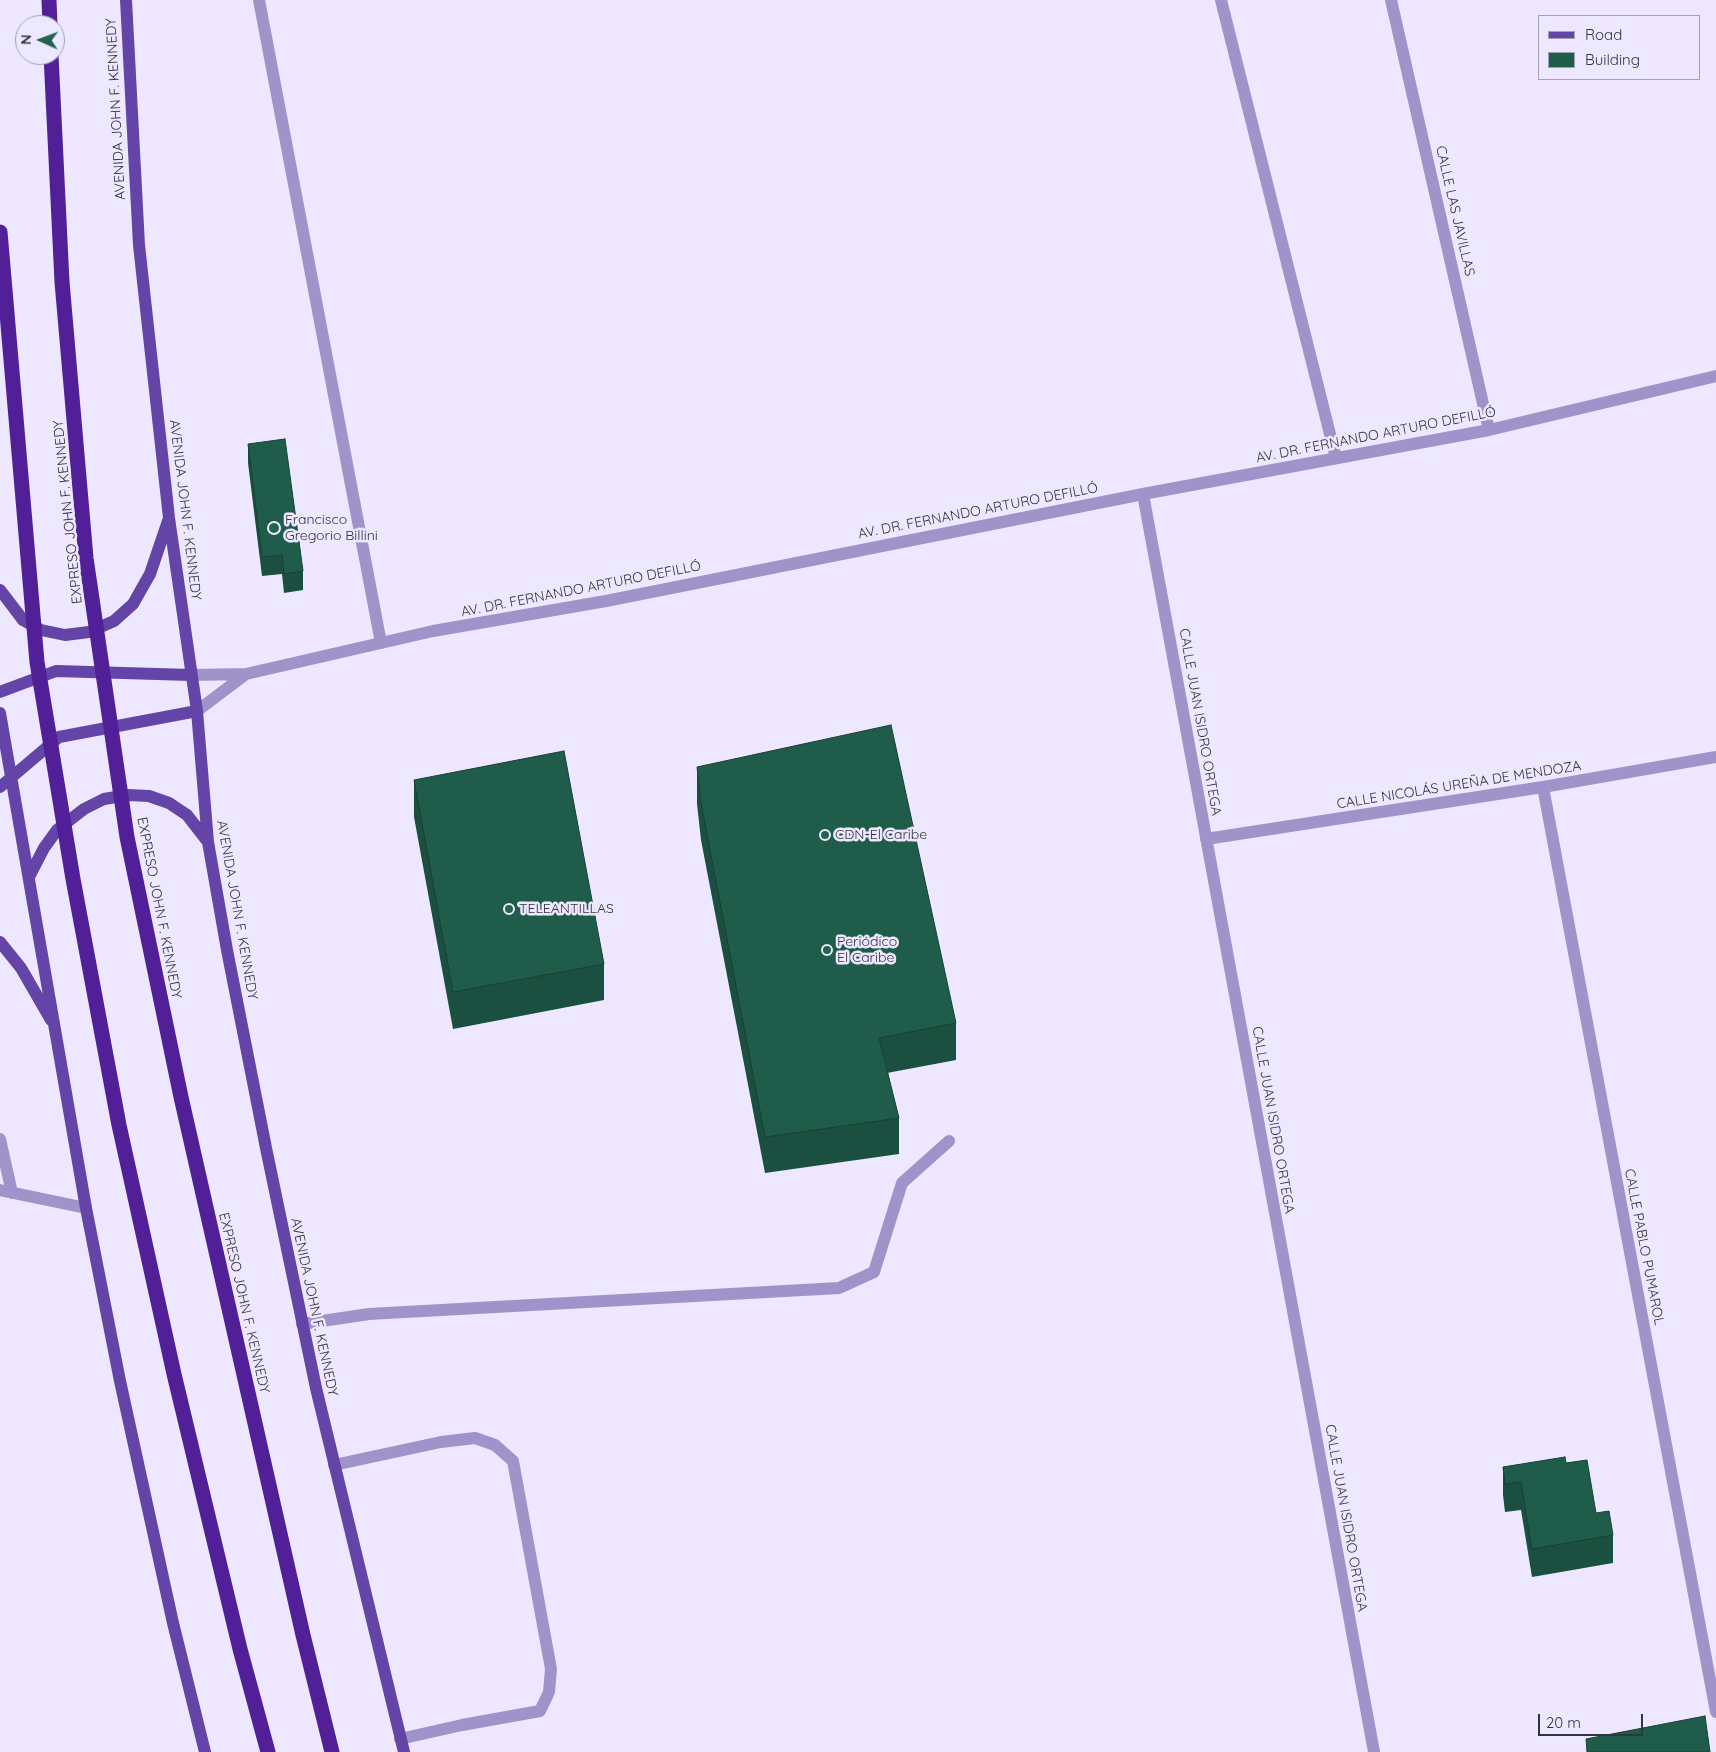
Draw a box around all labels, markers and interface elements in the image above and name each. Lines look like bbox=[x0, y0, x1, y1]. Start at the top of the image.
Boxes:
north arrow bbox=[15, 15, 65, 65]
legend bbox=[1538, 15, 1701, 80]
street label: AVENIDA JOHN F. KENNEDY bbox=[103, 18, 129, 200]
text: Road bbox=[1585, 25, 1622, 44]
text: N bbox=[17, 34, 35, 45]
text: Building bbox=[1585, 50, 1640, 69]
street label: CALLE LAS JAVILLAS bbox=[1432, 144, 1478, 278]
street label: AV. DR. FERNANDO ARTURO DEFILLÓ bbox=[1255, 403, 1497, 467]
street label: EXPRESO JOHN F. KENNEDY bbox=[50, 419, 86, 605]
street label: AVENIDA JOHN F. KENNEDY bbox=[166, 419, 204, 601]
street label: AV. DR. FERNANDO ARTURO DEFILLÓ bbox=[857, 479, 1099, 543]
place label: Francisco Gregorio Billini bbox=[285, 512, 378, 544]
marker: Francisco Gregorio Billini bbox=[267, 521, 281, 535]
street label: AV. DR. FERNANDO ARTURO DEFILLÓ bbox=[460, 557, 702, 621]
street label: CALLE JUAN ISIDRO ORTEGA bbox=[1175, 627, 1225, 817]
street label: CALLE NICOLÁS UREÑA DE MENDOZA bbox=[1336, 757, 1582, 813]
street label: EXPRESO JOHN F. KENNEDY bbox=[133, 816, 185, 1000]
street label: AVENIDA JOHN F. KENNEDY bbox=[213, 819, 261, 1001]
place label: CDN-El Caribe bbox=[835, 827, 927, 843]
marker: CDN-El Caribe bbox=[819, 829, 831, 841]
place label: TELEANTILLAS bbox=[519, 901, 614, 917]
marker: TELEANTILLAS bbox=[503, 903, 515, 915]
place label: Periódico El Caribe bbox=[837, 934, 897, 966]
marker: Periódico El Caribe bbox=[821, 944, 833, 956]
street label: CALLE JUAN ISIDRO ORTEGA bbox=[1248, 1025, 1298, 1215]
street label: CALLE PABLO PUMAROL bbox=[1621, 1167, 1667, 1327]
street label: EXPRESO JOHN F. KENNEDY bbox=[215, 1211, 273, 1395]
street label: AVENIDA JOHN F. KENNEDY bbox=[287, 1216, 341, 1398]
street label: CALLE JUAN ISIDRO ORTEGA bbox=[1321, 1423, 1371, 1613]
scale bar bbox=[1541, 1704, 1646, 1736]
text: 20 m bbox=[1546, 1713, 1581, 1732]

